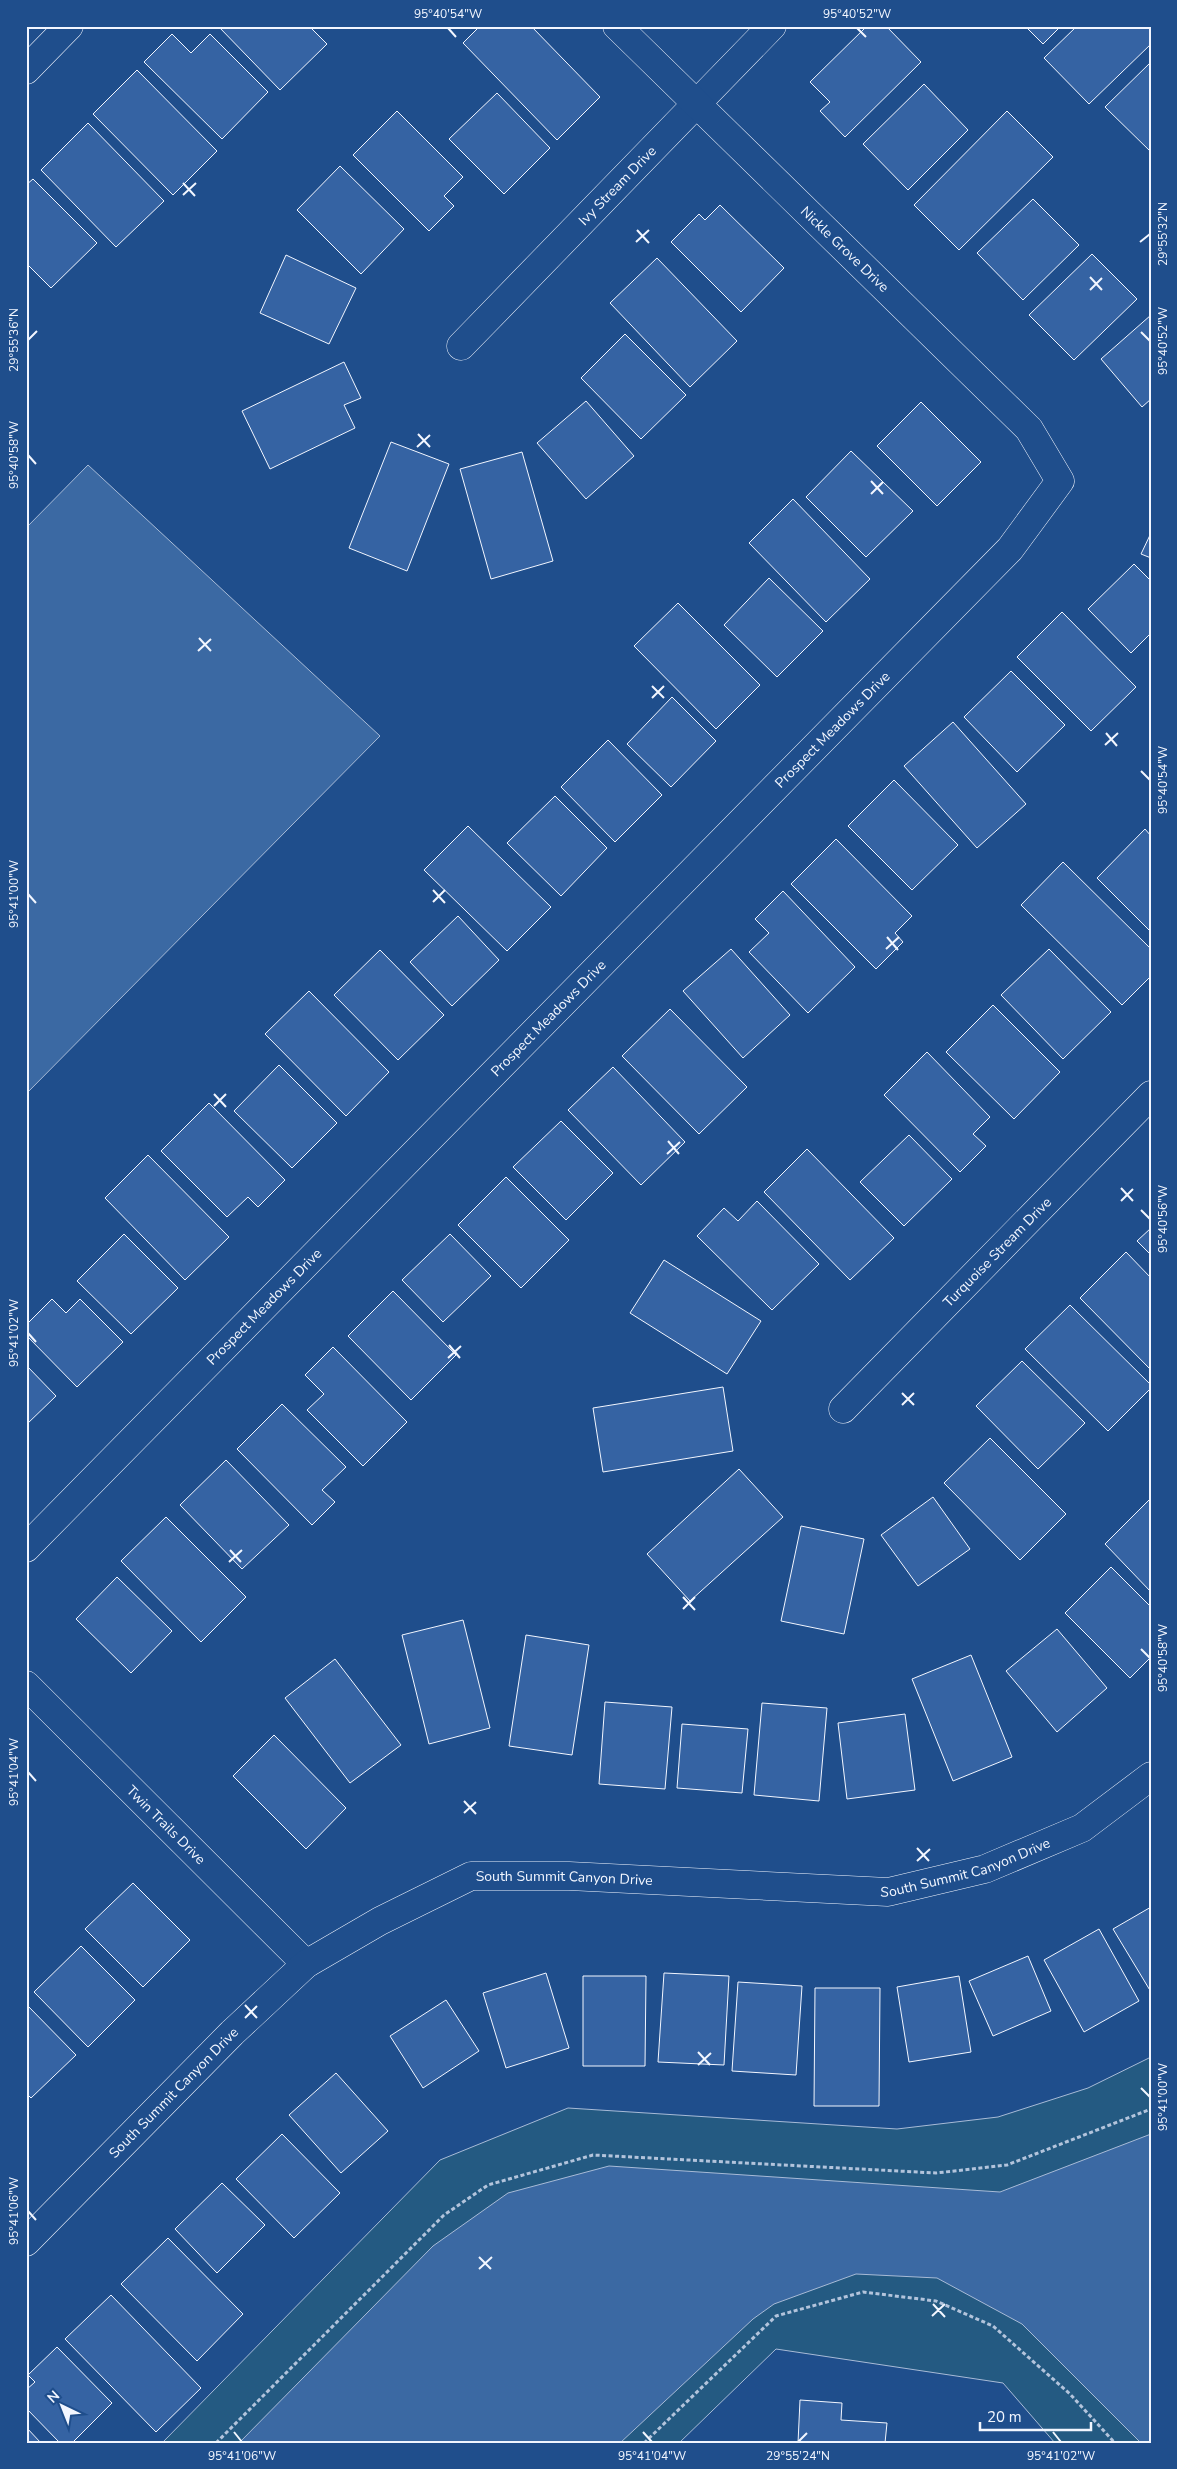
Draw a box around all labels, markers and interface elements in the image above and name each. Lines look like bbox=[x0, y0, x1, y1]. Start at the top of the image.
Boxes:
text: 95°40'54"W bbox=[414, 6, 482, 22]
text: 95°40'52"W bbox=[823, 6, 891, 22]
street label: Ivy Stream Drive bbox=[574, 142, 661, 230]
street label: Nickle Grove Drive bbox=[796, 202, 893, 297]
text: 29°55'32"N bbox=[1155, 202, 1171, 266]
text: 95°40'52"W bbox=[1155, 307, 1171, 375]
text: 29°55'36"N bbox=[6, 308, 22, 372]
text: 95°40'58"W bbox=[6, 421, 22, 489]
street label: Prospect Meadows Drive bbox=[771, 667, 894, 792]
text: 95°40'54"W bbox=[1155, 746, 1171, 814]
text: 95°41'00"W bbox=[6, 860, 22, 928]
street label: Prospect Meadows Drive bbox=[487, 956, 610, 1081]
text: 95°40'56"W bbox=[1155, 1185, 1171, 1253]
street label: Turquoise Stream Drive bbox=[939, 1193, 1056, 1311]
street label: Prospect Meadows Drive bbox=[202, 1244, 326, 1369]
text: 95°41'02"W bbox=[6, 1299, 22, 1367]
text: 95°40'58"W bbox=[1155, 1624, 1171, 1692]
text: 95°41'04"W bbox=[6, 1738, 22, 1806]
street label: Twin Trails Drive bbox=[122, 1781, 210, 1869]
street label: South Summit Canyon Drive bbox=[880, 1834, 1053, 1902]
street label: South Summit Canyon Drive bbox=[476, 1867, 653, 1890]
street label: South Summit Canyon Drive bbox=[105, 2023, 243, 2163]
text: 95°41'00"W bbox=[1155, 2063, 1171, 2131]
text: 95°41'06"W bbox=[6, 2177, 22, 2245]
north arrow bbox=[38, 2382, 88, 2432]
text: N bbox=[43, 2386, 64, 2407]
scale bar bbox=[980, 2399, 1091, 2431]
text: 20 m bbox=[987, 2407, 1022, 2427]
text: 95°41'06"W bbox=[208, 2448, 276, 2464]
text: 95°41'04"W bbox=[618, 2448, 686, 2464]
text: 29°55'24"N bbox=[766, 2448, 830, 2464]
text: 95°41'02"W bbox=[1027, 2448, 1095, 2464]

